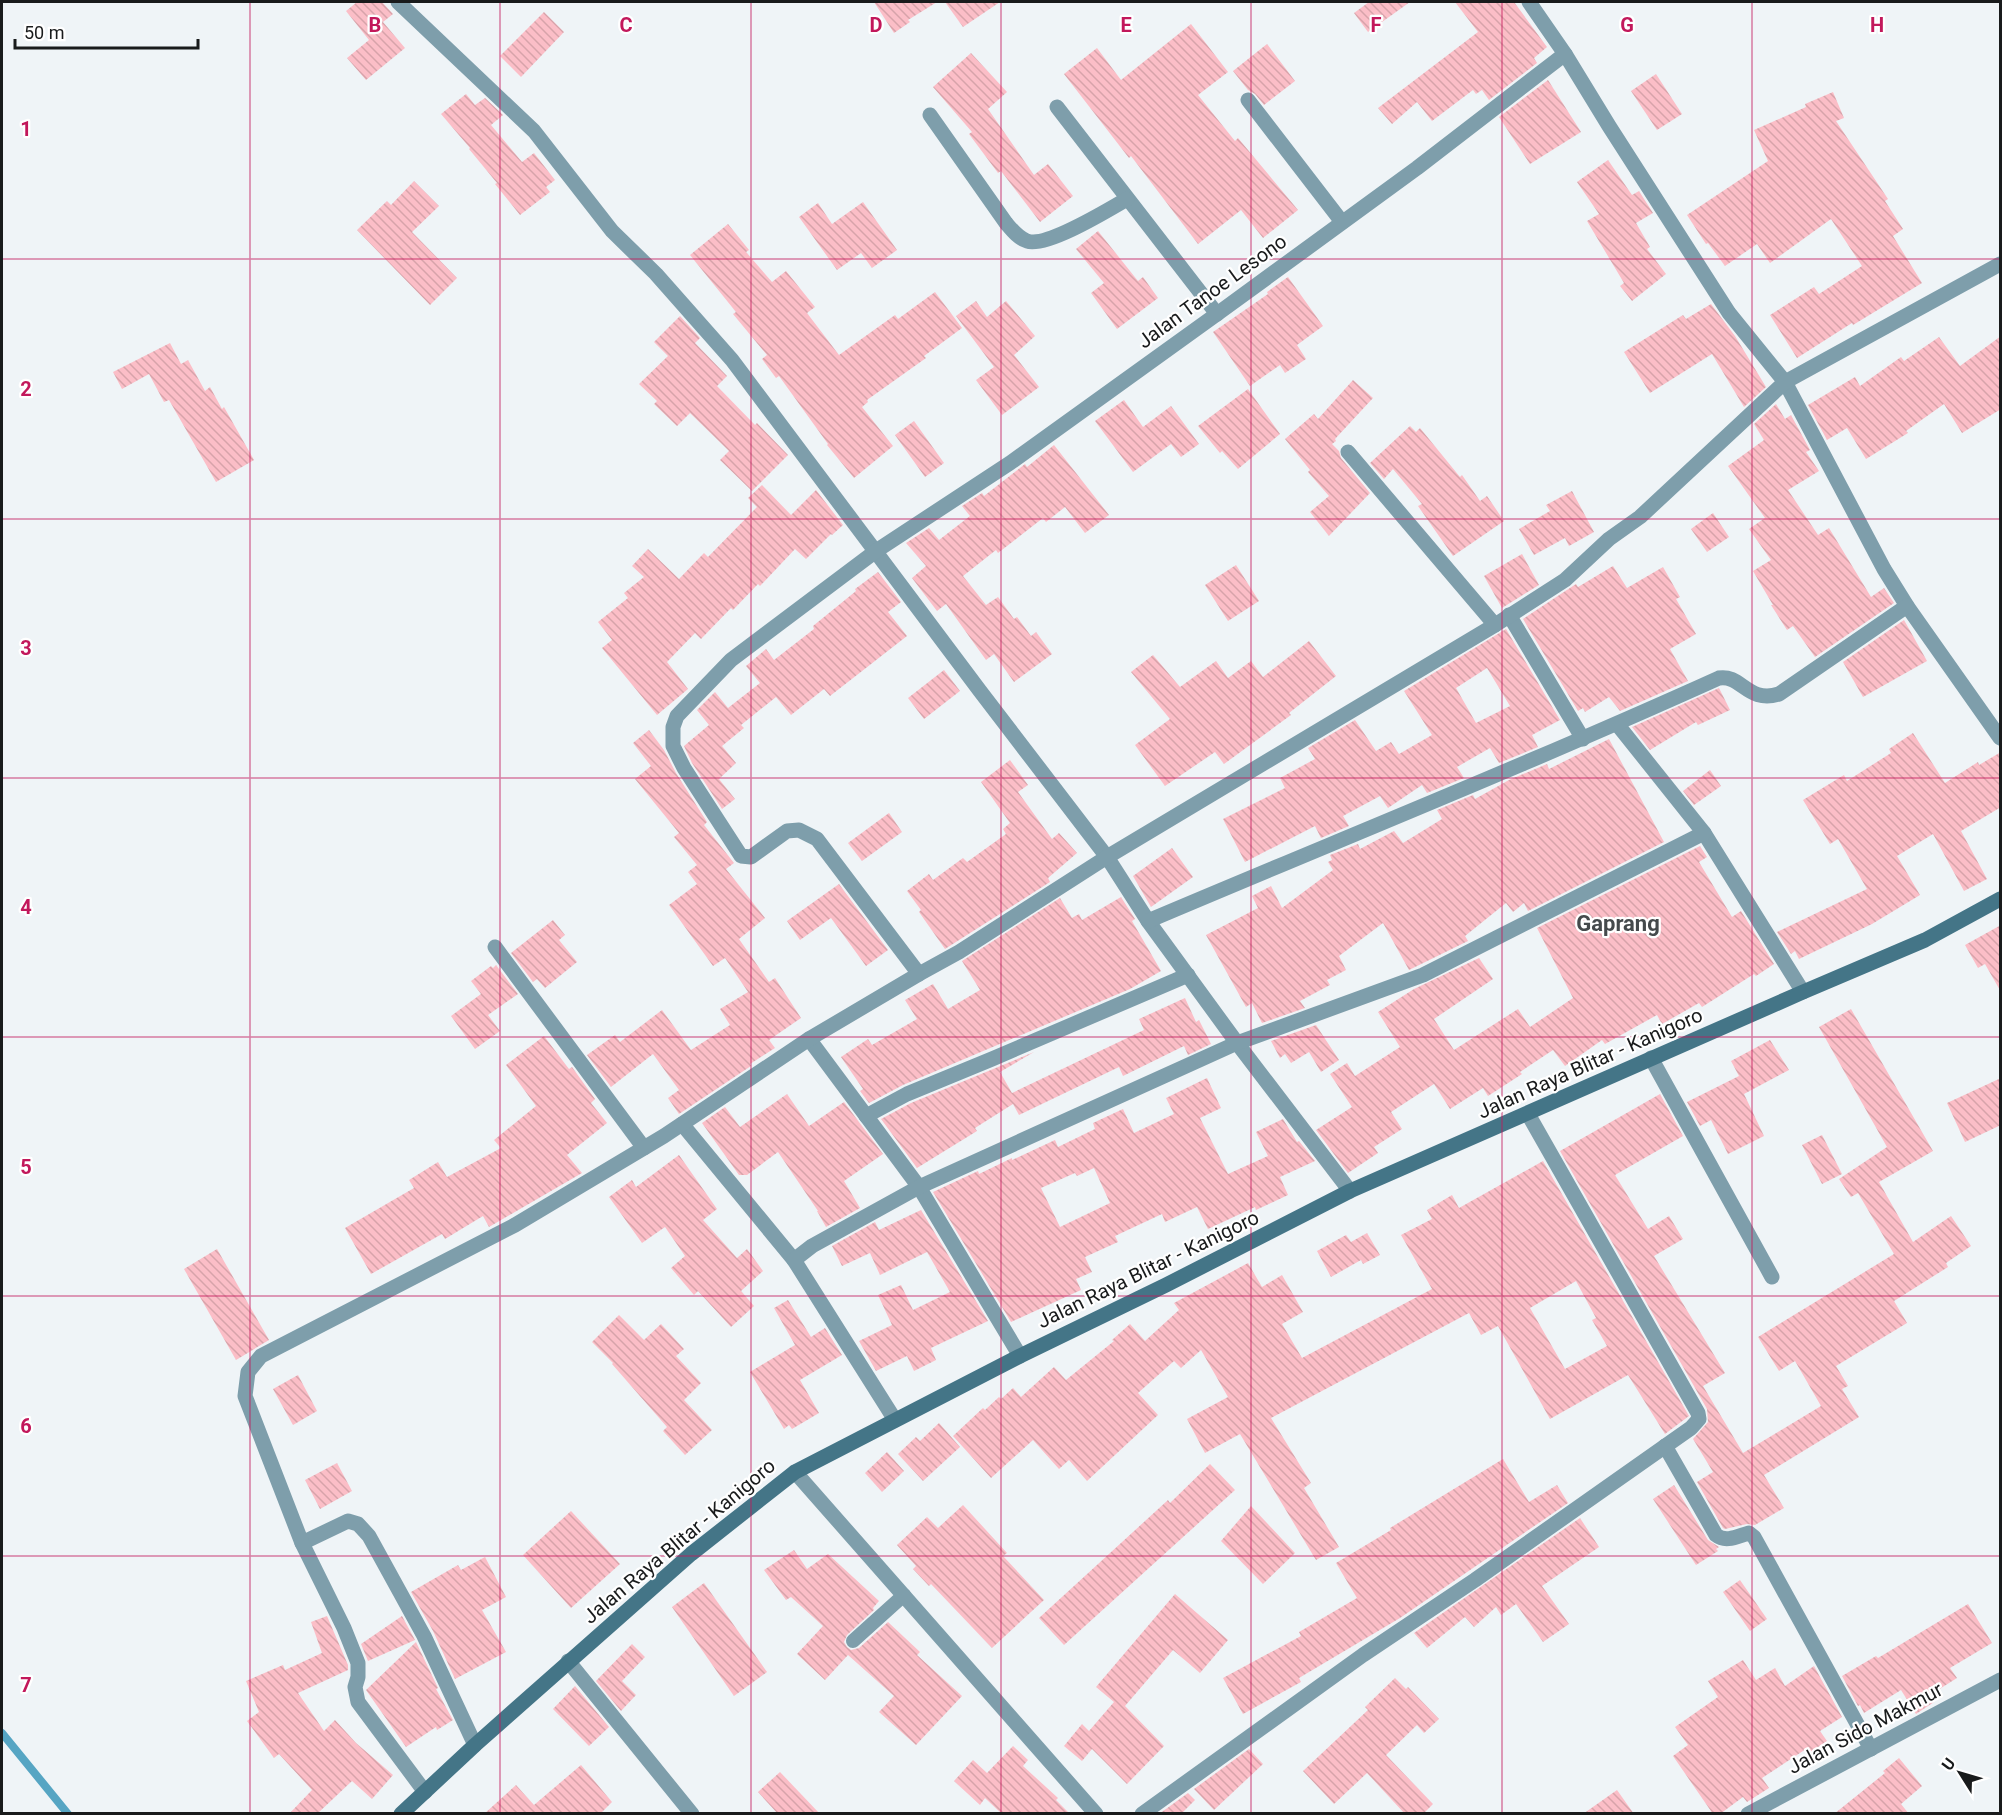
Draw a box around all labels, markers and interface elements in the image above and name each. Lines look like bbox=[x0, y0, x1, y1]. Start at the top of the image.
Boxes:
scale bar bbox=[15, 12, 198, 50]
text: B bbox=[369, 13, 381, 37]
text: C bbox=[619, 13, 633, 37]
text: D bbox=[870, 13, 883, 37]
text: E bbox=[1120, 13, 1132, 37]
text: F bbox=[1371, 13, 1382, 37]
text: G bbox=[1620, 13, 1634, 37]
text: H bbox=[1870, 13, 1884, 37]
text: 50 m bbox=[24, 22, 64, 43]
text: 1 bbox=[20, 117, 32, 141]
street label: Jalan Tanoe Lesono bbox=[1133, 229, 1291, 353]
text: 2 bbox=[20, 377, 32, 401]
text: 3 bbox=[20, 636, 32, 660]
text: 4 bbox=[20, 895, 32, 919]
district label: Gaprang bbox=[1576, 911, 1660, 936]
street label: Jalan Raya Blitar - Kanigoro bbox=[1474, 1002, 1706, 1124]
text: 5 bbox=[20, 1155, 32, 1179]
street label: Jalan Raya Blitar - Kanigoro bbox=[1033, 1205, 1263, 1333]
text: 6 bbox=[20, 1414, 32, 1438]
street label: Jalan Raya Blitar - Kanigoro bbox=[578, 1453, 780, 1629]
text: 7 bbox=[20, 1673, 32, 1697]
street label: Jalan Sido Makmur bbox=[1783, 1677, 1947, 1779]
north arrow bbox=[1930, 1743, 1990, 1803]
text: U bbox=[1938, 1754, 1959, 1774]

